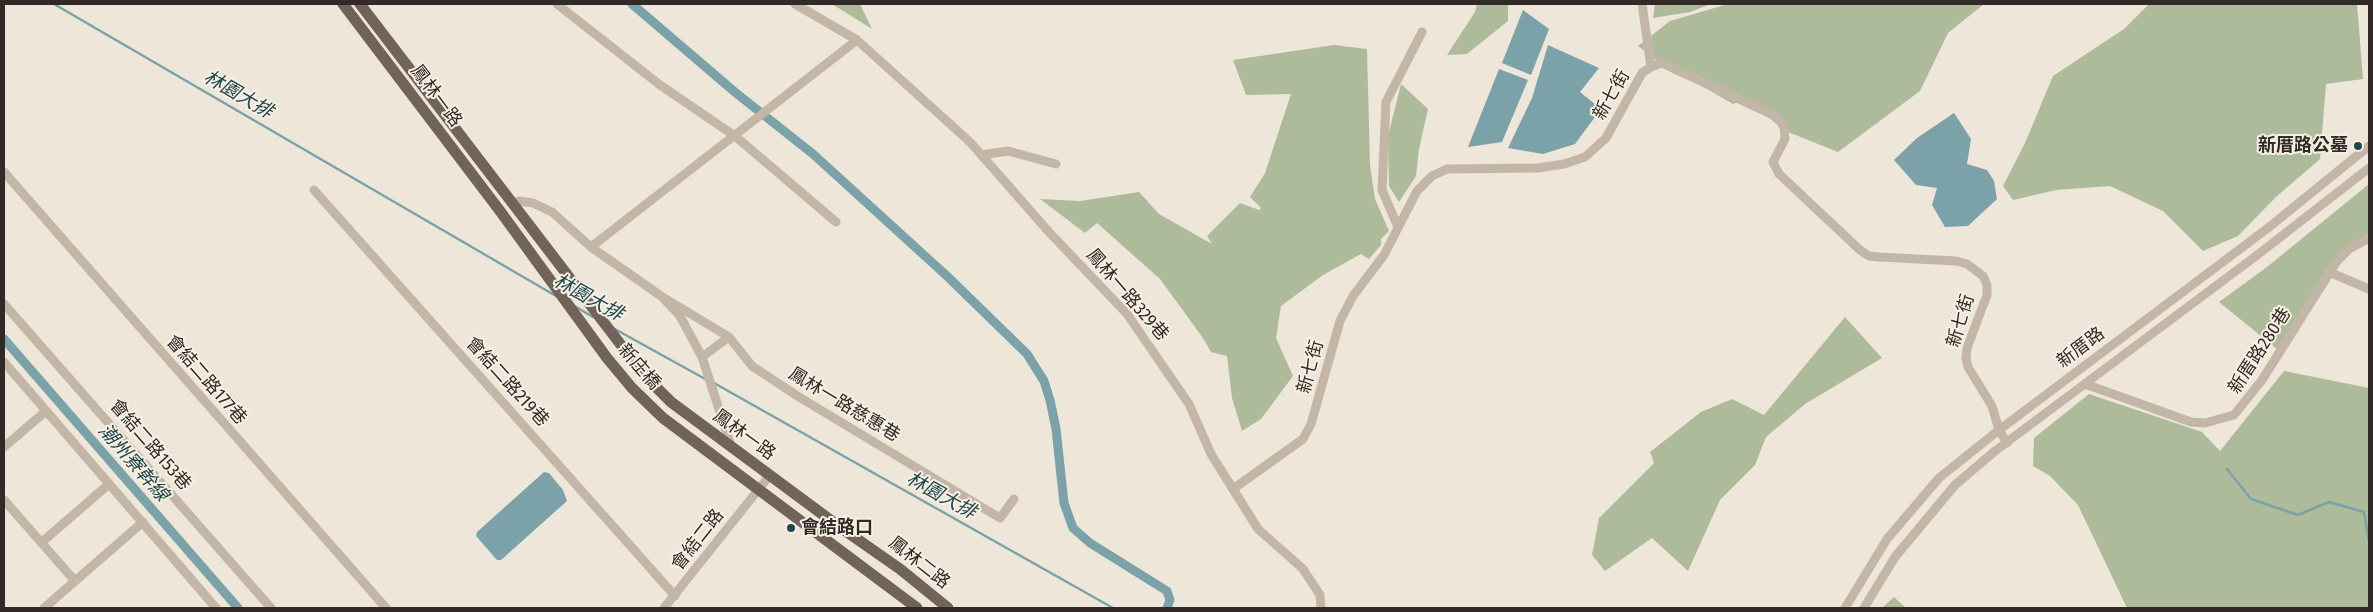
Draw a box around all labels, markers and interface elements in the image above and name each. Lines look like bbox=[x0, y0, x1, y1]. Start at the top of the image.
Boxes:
street label: 鳳林一路 bbox=[406, 61, 466, 131]
water label: 林園大排 bbox=[199, 66, 277, 124]
street label: 新七街 bbox=[1589, 66, 1635, 124]
place label: 新厝路公墓 bbox=[2258, 135, 2348, 157]
marker: 新厝路公墓 bbox=[2352, 140, 2364, 152]
street label: 鳳林一路329巷 bbox=[1081, 245, 1173, 345]
water label: 林園大排 bbox=[549, 270, 627, 326]
street label: 新七街 bbox=[1943, 292, 1979, 350]
street label: 新厝路280巷 bbox=[2224, 304, 2296, 398]
street label: 新厝路 bbox=[2053, 323, 2109, 373]
street label: 會結二路177巷 bbox=[161, 331, 251, 429]
street label: 會結二路219巷 bbox=[461, 333, 553, 431]
street label: 新七街 bbox=[1294, 338, 1328, 396]
street label: 新庄橋 bbox=[613, 340, 665, 394]
street label: 鳳林一路慈惠巷 bbox=[784, 363, 904, 447]
street label: 會結二路153巷 bbox=[105, 395, 195, 495]
street label: 鳳林一路 bbox=[709, 405, 779, 465]
water label: 潮州寮幹線 bbox=[93, 420, 173, 506]
water label: 林園大排 bbox=[902, 468, 980, 524]
street label: 會結二路 bbox=[667, 505, 729, 575]
place label: 會結路口 bbox=[801, 517, 873, 539]
marker: 會結路口 bbox=[785, 522, 797, 534]
street label: 鳳林二路 bbox=[884, 532, 954, 594]

